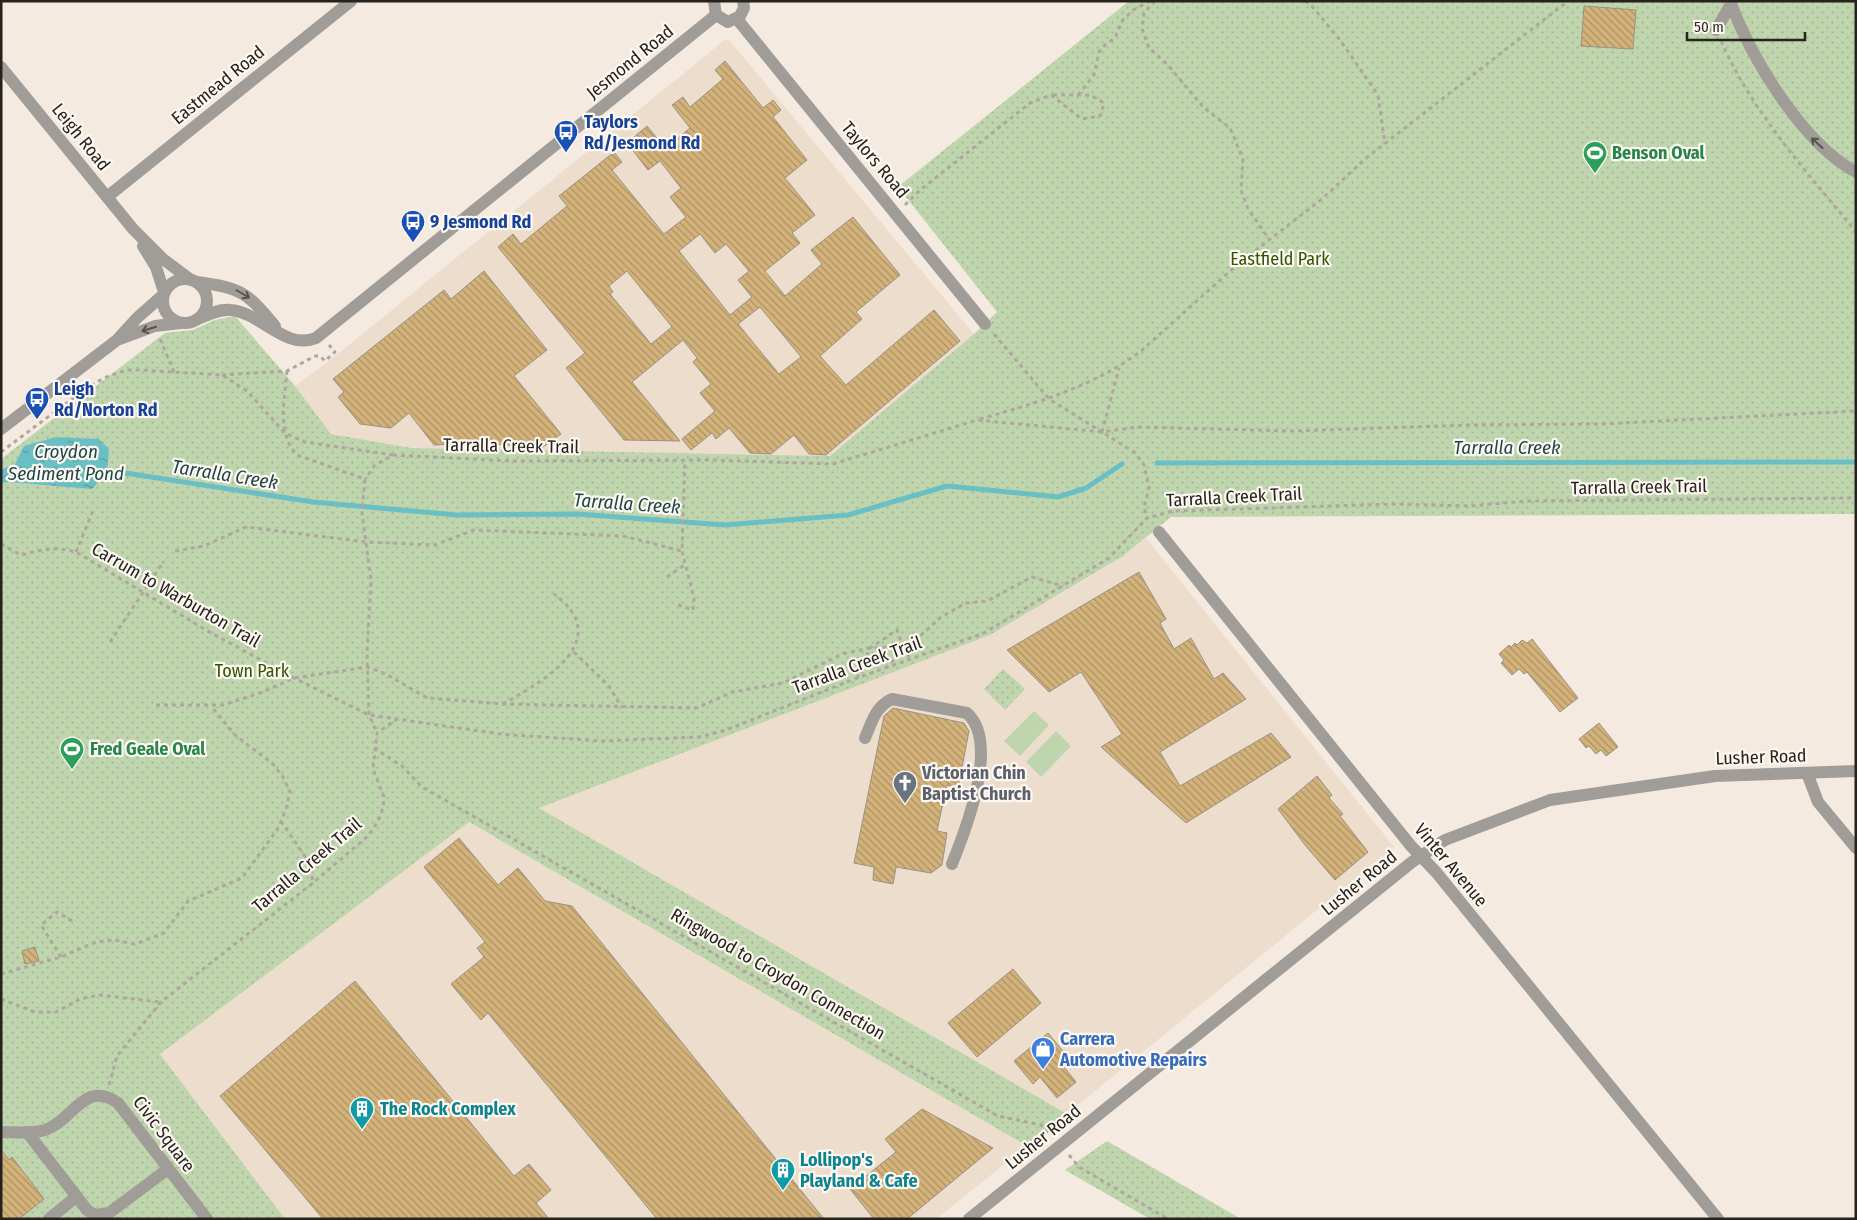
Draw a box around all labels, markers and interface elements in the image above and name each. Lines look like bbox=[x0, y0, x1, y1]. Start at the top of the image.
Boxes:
scale bar bbox=[1687, 10, 1804, 42]
text: 50 m bbox=[1694, 18, 1724, 36]
street label: Jesmond Road bbox=[582, 20, 678, 104]
street label: Eastmead Road bbox=[167, 41, 269, 129]
street label: Leigh Road bbox=[47, 99, 115, 175]
place label: Taylors Rd/Jesmond Rd bbox=[584, 111, 700, 154]
street label: Taylors Road bbox=[837, 117, 913, 203]
bus stop icon: Taylors Rd/Jesmond Rd bbox=[553, 119, 579, 153]
one-way arrow bbox=[1811, 137, 1824, 148]
sports icon: Benson Oval bbox=[1582, 140, 1608, 174]
place label: Benson Oval bbox=[1612, 142, 1705, 164]
bus stop icon: 9 Jesmond Rd bbox=[400, 209, 426, 243]
place label: 9 Jesmond Rd bbox=[430, 211, 531, 233]
park label: Eastfield Park bbox=[1230, 248, 1330, 270]
one-way arrow bbox=[236, 289, 250, 299]
one-way arrow bbox=[141, 324, 157, 334]
place label: Leigh Rd/Norton Rd bbox=[54, 378, 158, 421]
bus stop icon: Leigh Rd/Norton Rd bbox=[24, 386, 50, 420]
street label: Tarralla Creek Trail bbox=[443, 434, 579, 458]
water label: Tarralla Creek bbox=[1454, 436, 1560, 459]
water label: Croydon Sediment Pond bbox=[7, 440, 124, 485]
water label: Tarralla Creek bbox=[170, 455, 280, 494]
street label: Tarralla Creek Trail bbox=[1571, 475, 1707, 499]
street label: Tarralla Creek Trail bbox=[1165, 482, 1303, 512]
water label: Tarralla Creek bbox=[573, 488, 681, 519]
street label: Carrum to Warburton Trail bbox=[88, 538, 264, 652]
street label: Tarralla Creek Trail bbox=[789, 631, 925, 699]
park label: Town Park bbox=[215, 660, 290, 682]
sports icon: Fred Geale Oval bbox=[59, 736, 85, 770]
place label: Fred Geale Oval bbox=[90, 738, 205, 760]
street label: Lusher Road bbox=[1715, 744, 1807, 770]
place label: Victorian Chin Baptist Church bbox=[921, 762, 1031, 805]
church icon: Victorian Chin Baptist Church bbox=[892, 770, 918, 804]
street label: Tarralla Creek Trail bbox=[248, 813, 366, 917]
street label: Vinter Avenue bbox=[1410, 819, 1492, 911]
street label: Lusher Road bbox=[1317, 846, 1401, 920]
street label: Ringwood to Croydon Connection bbox=[667, 903, 889, 1045]
place label: Carrera Automotive Repairs bbox=[1059, 1028, 1207, 1071]
shop icon: Carrera Automotive Repairs bbox=[1030, 1036, 1056, 1070]
street label: Civic Square bbox=[128, 1092, 200, 1177]
building icon: The Rock Complex bbox=[349, 1096, 375, 1130]
place label: The Rock Complex bbox=[380, 1098, 516, 1120]
street label: Lusher Road bbox=[1001, 1100, 1085, 1174]
place label: Lollipop's Playland & Cafe bbox=[800, 1149, 918, 1192]
building icon: Lollipop's Playland & Cafe bbox=[770, 1157, 796, 1191]

